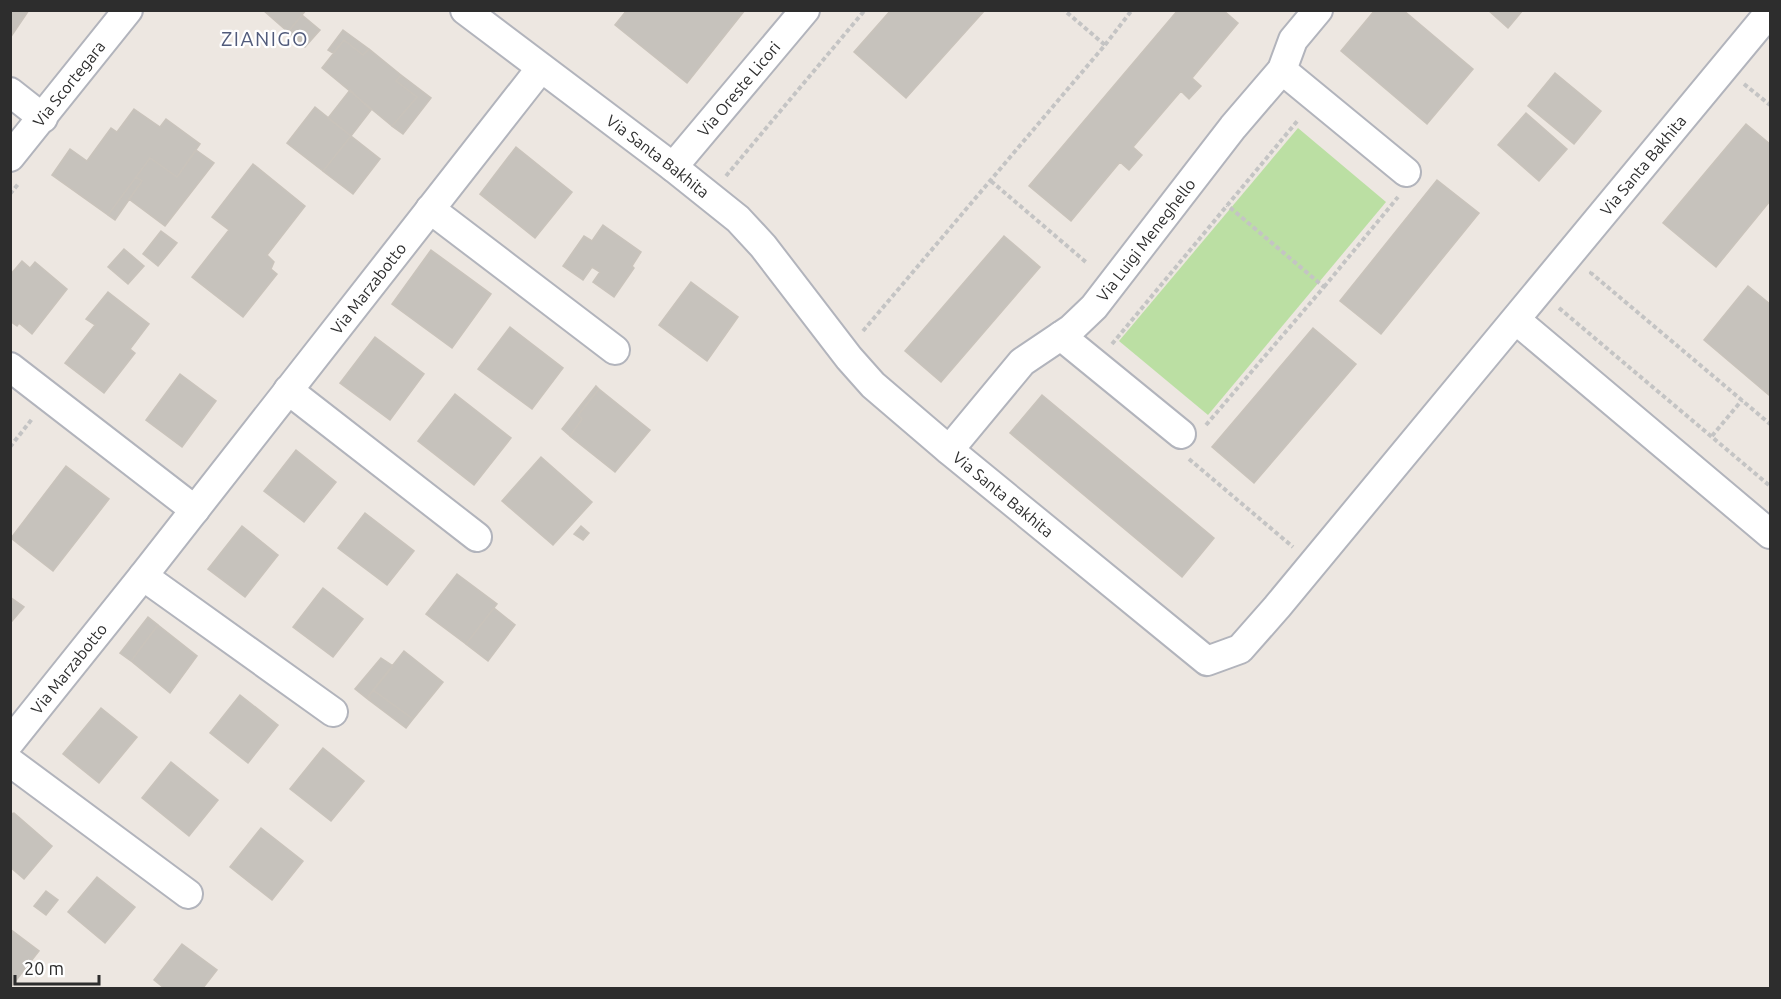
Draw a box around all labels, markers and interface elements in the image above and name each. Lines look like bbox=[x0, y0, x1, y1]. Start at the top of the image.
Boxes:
district label: ZIANIGO bbox=[221, 27, 309, 50]
street label: Via Scortegara bbox=[29, 37, 109, 130]
street label: Via Oreste Licori bbox=[694, 38, 784, 140]
street label: Via Santa Bakhita bbox=[603, 111, 713, 201]
street label: Via Santa Bakhita bbox=[1596, 112, 1690, 219]
street label: Via Luigi Meneghello bbox=[1093, 175, 1199, 305]
street label: Via Marzabotto bbox=[327, 239, 410, 338]
street label: Via Santa Bakhita bbox=[949, 448, 1057, 541]
street label: Via Marzabotto bbox=[27, 620, 110, 718]
scale bar bbox=[15, 948, 99, 986]
text: 20 m bbox=[24, 958, 64, 978]

